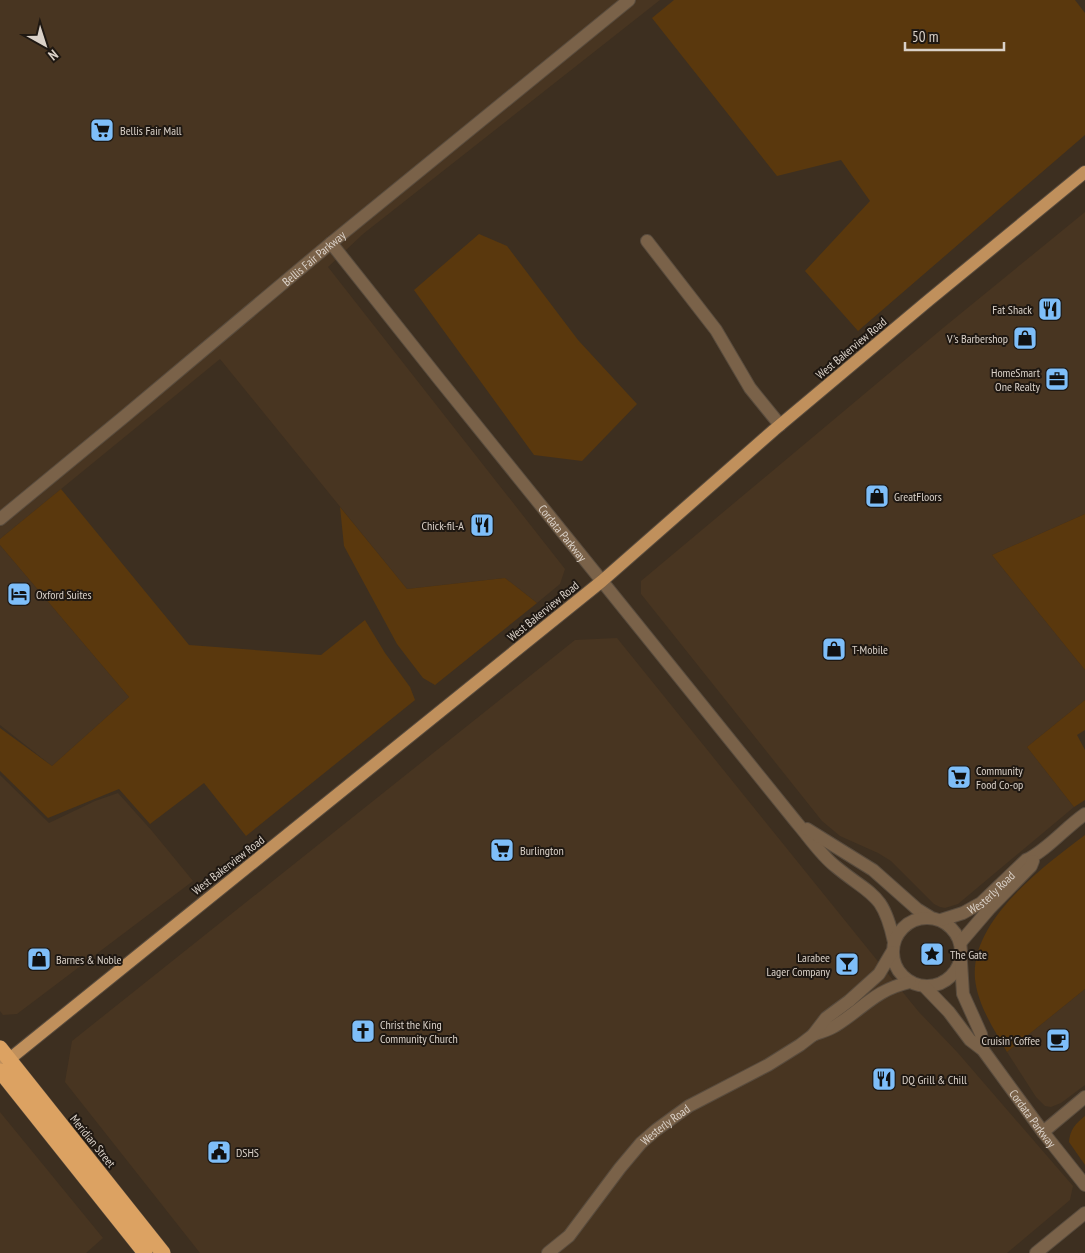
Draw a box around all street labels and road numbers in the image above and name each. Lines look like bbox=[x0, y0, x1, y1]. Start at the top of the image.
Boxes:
street label: Bellis Fair Parkway bbox=[279, 227, 349, 289]
street label: West Bakerview Road bbox=[813, 314, 889, 382]
street label: Cordata Parkway bbox=[535, 501, 591, 564]
street label: West Bakerview Road bbox=[504, 578, 582, 644]
street label: West Bakerview Road bbox=[189, 832, 267, 898]
street label: Westerly Road bbox=[964, 868, 1018, 917]
street label: Cordata Parkway bbox=[1007, 1086, 1060, 1151]
street label: Westerly Road bbox=[637, 1101, 692, 1148]
street label: Meridian Street bbox=[67, 1112, 119, 1171]

